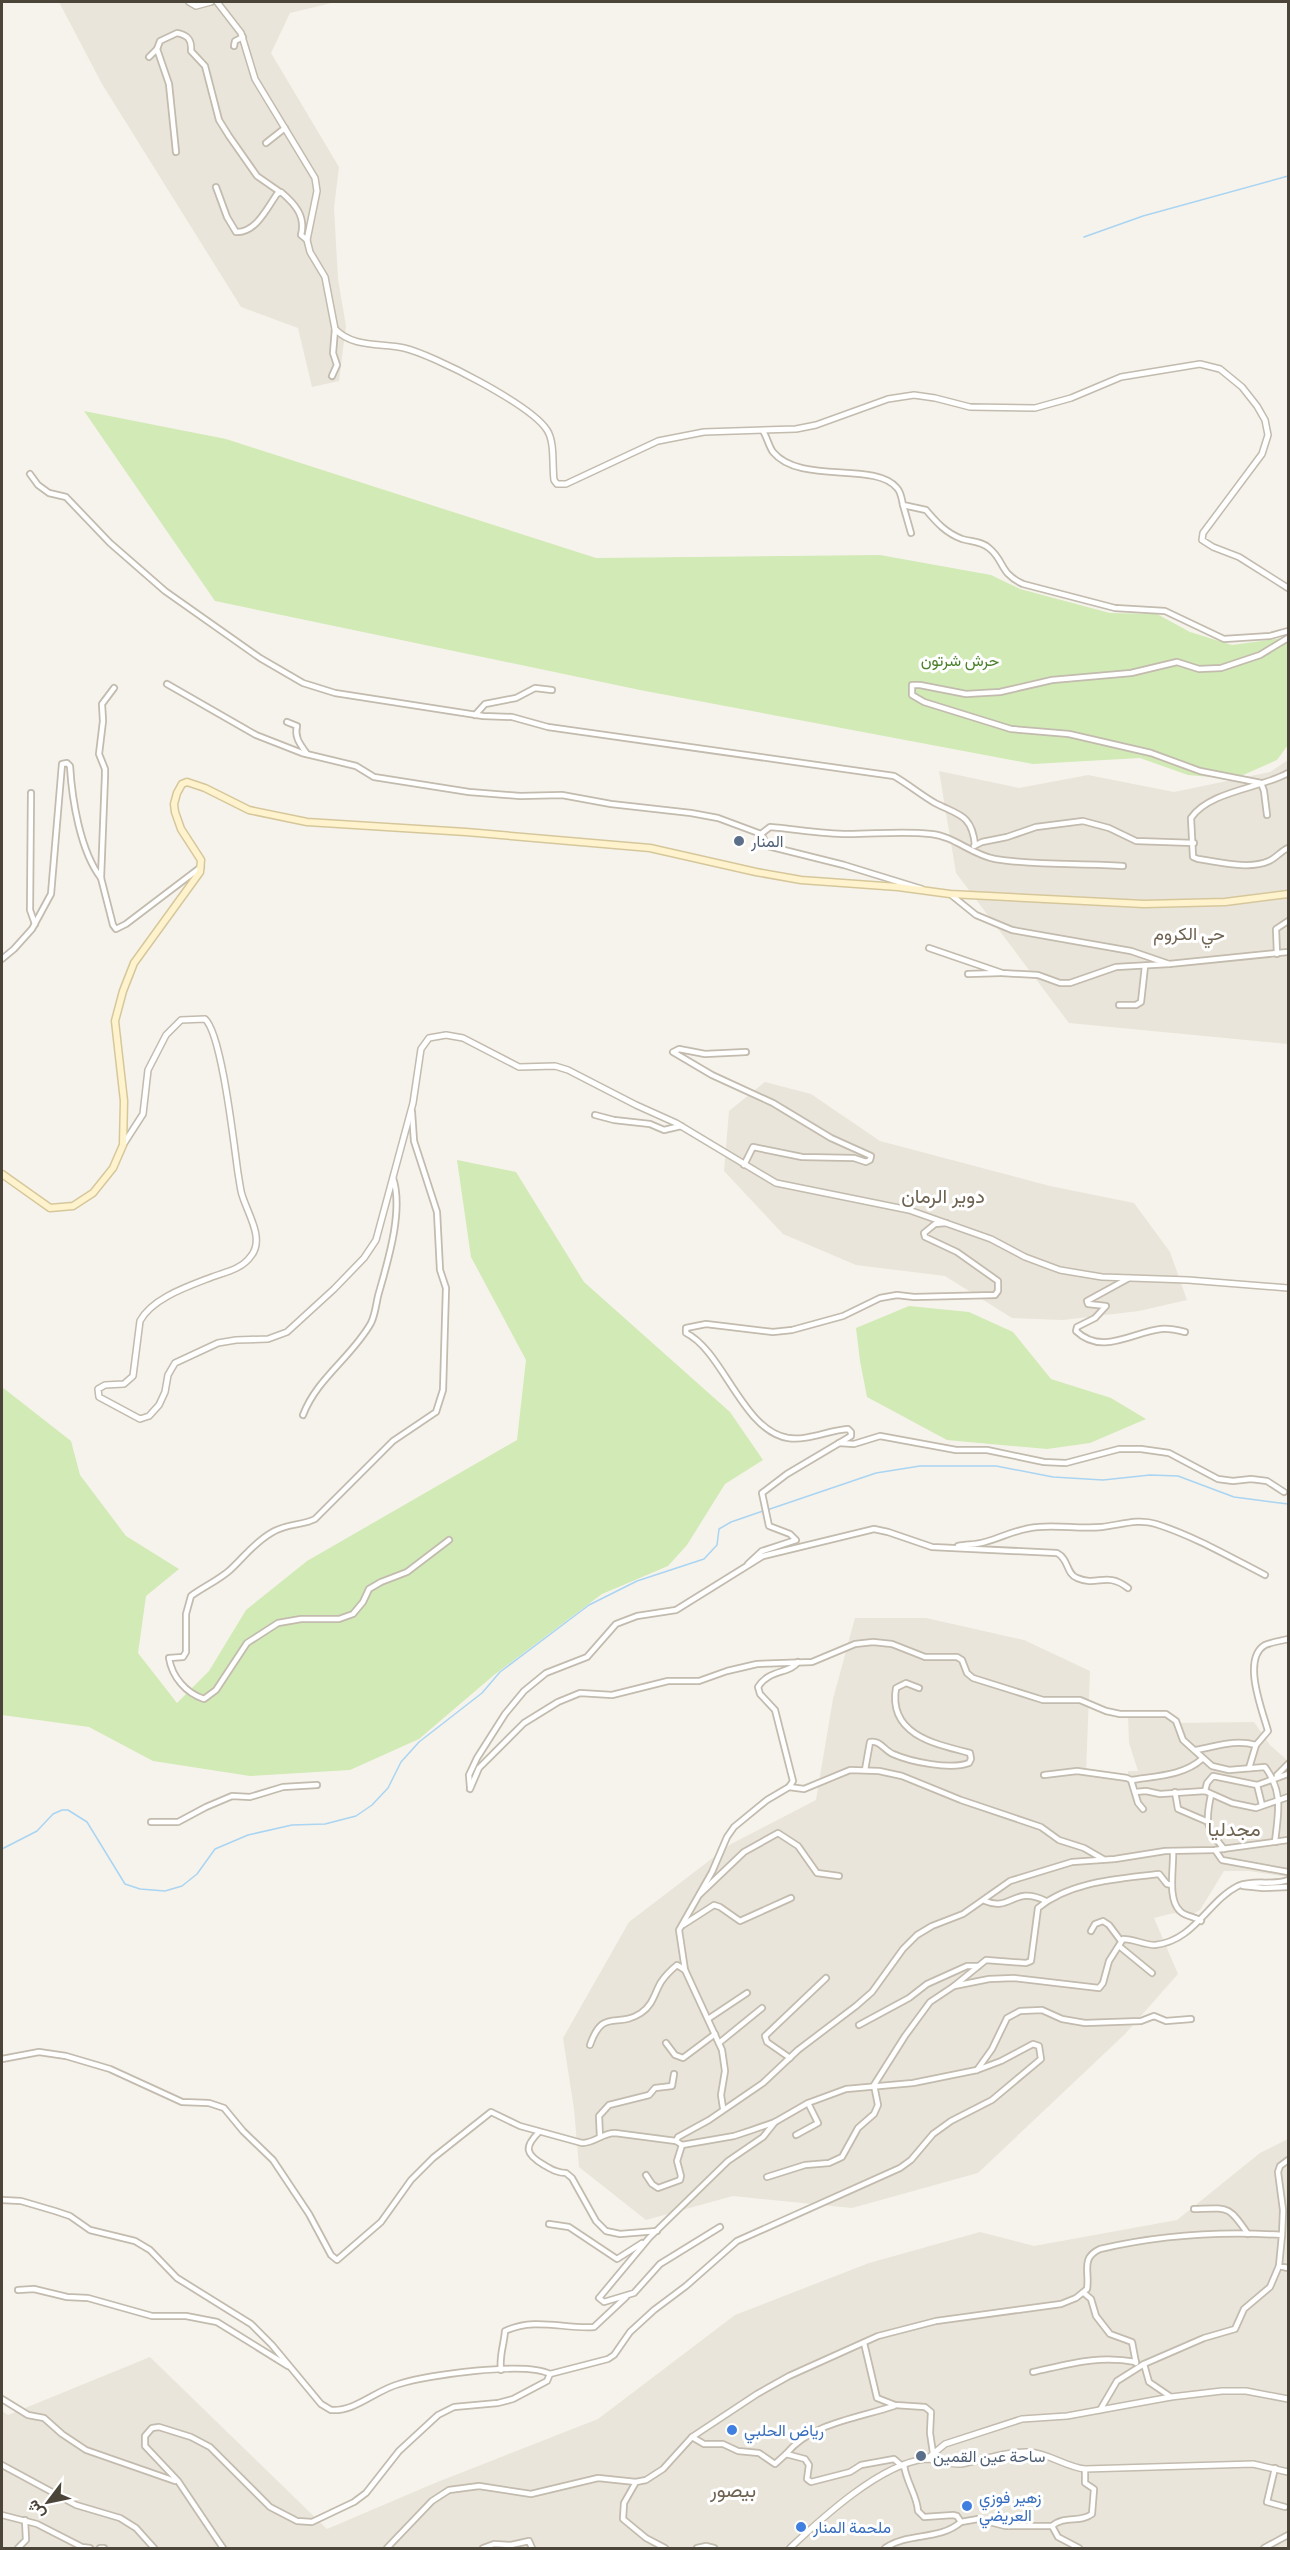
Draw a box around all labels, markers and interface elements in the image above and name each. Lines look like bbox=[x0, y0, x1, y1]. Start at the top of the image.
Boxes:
park label: حرش شرتون bbox=[921, 648, 1000, 672]
place label: المنار bbox=[750, 829, 784, 853]
marker: المنار bbox=[732, 834, 746, 848]
district label: حي الكروم bbox=[1153, 920, 1225, 949]
district label: دوير الرمان bbox=[901, 1180, 985, 1211]
district label: مجدليا bbox=[1207, 1813, 1261, 1844]
place label: رياض الحلبي bbox=[744, 2418, 824, 2444]
marker: رياض الحلبي bbox=[725, 2423, 739, 2437]
place label: ساحة عين القمين bbox=[933, 2444, 1045, 2468]
marker: ساحة عين القمين bbox=[914, 2449, 928, 2463]
north arrow bbox=[18, 2472, 78, 2532]
district label: بيصور bbox=[709, 2474, 756, 2505]
place label: زهير فوزي العريضي bbox=[979, 2485, 1042, 2529]
text: ش bbox=[20, 2495, 51, 2524]
marker: زهير فوزي العريضي bbox=[960, 2499, 974, 2513]
place label: ملحمة المنار bbox=[812, 2515, 891, 2539]
marker: ملحمة المنار bbox=[794, 2520, 808, 2534]

